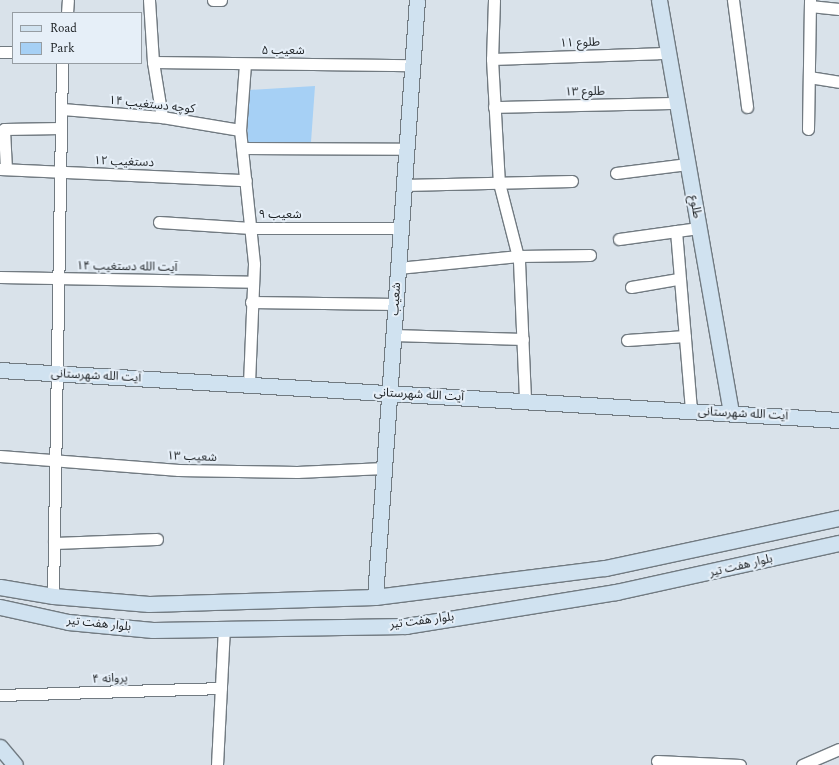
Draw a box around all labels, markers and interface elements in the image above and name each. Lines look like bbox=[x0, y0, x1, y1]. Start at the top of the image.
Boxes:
legend bbox=[12, 12, 142, 64]
text: Road bbox=[50, 19, 77, 38]
street label: طلوع ۱۱ bbox=[560, 35, 600, 51]
text: Park bbox=[50, 39, 75, 58]
street label: شعیب ۵ bbox=[261, 44, 305, 58]
street label: طلوع ۱۳ bbox=[565, 84, 605, 100]
street label: کوچه دستغیب ۱۴ bbox=[108, 93, 196, 117]
street label: دستغیب ۱۲ bbox=[94, 154, 154, 170]
street label: طلوع bbox=[686, 194, 704, 220]
street label: شعیب ۹ bbox=[258, 208, 302, 222]
street label: آیت الله دستغیب ۱۴ bbox=[76, 259, 178, 275]
street label: شعیب bbox=[388, 282, 404, 316]
street label: آیت الله شهرستانی bbox=[51, 366, 141, 386]
street label: آیت الله شهرستانی bbox=[374, 385, 464, 405]
street label: آیت الله شهرستانی bbox=[698, 404, 788, 424]
street label: شعیب ۱۳ bbox=[167, 449, 217, 465]
street label: بلوار هفت تیر bbox=[708, 552, 774, 580]
street label: بلوار هفت تیر bbox=[389, 610, 455, 632]
street label: بلوار هفت تیر bbox=[66, 613, 132, 635]
street label: پروانه ۴ bbox=[92, 671, 128, 687]

